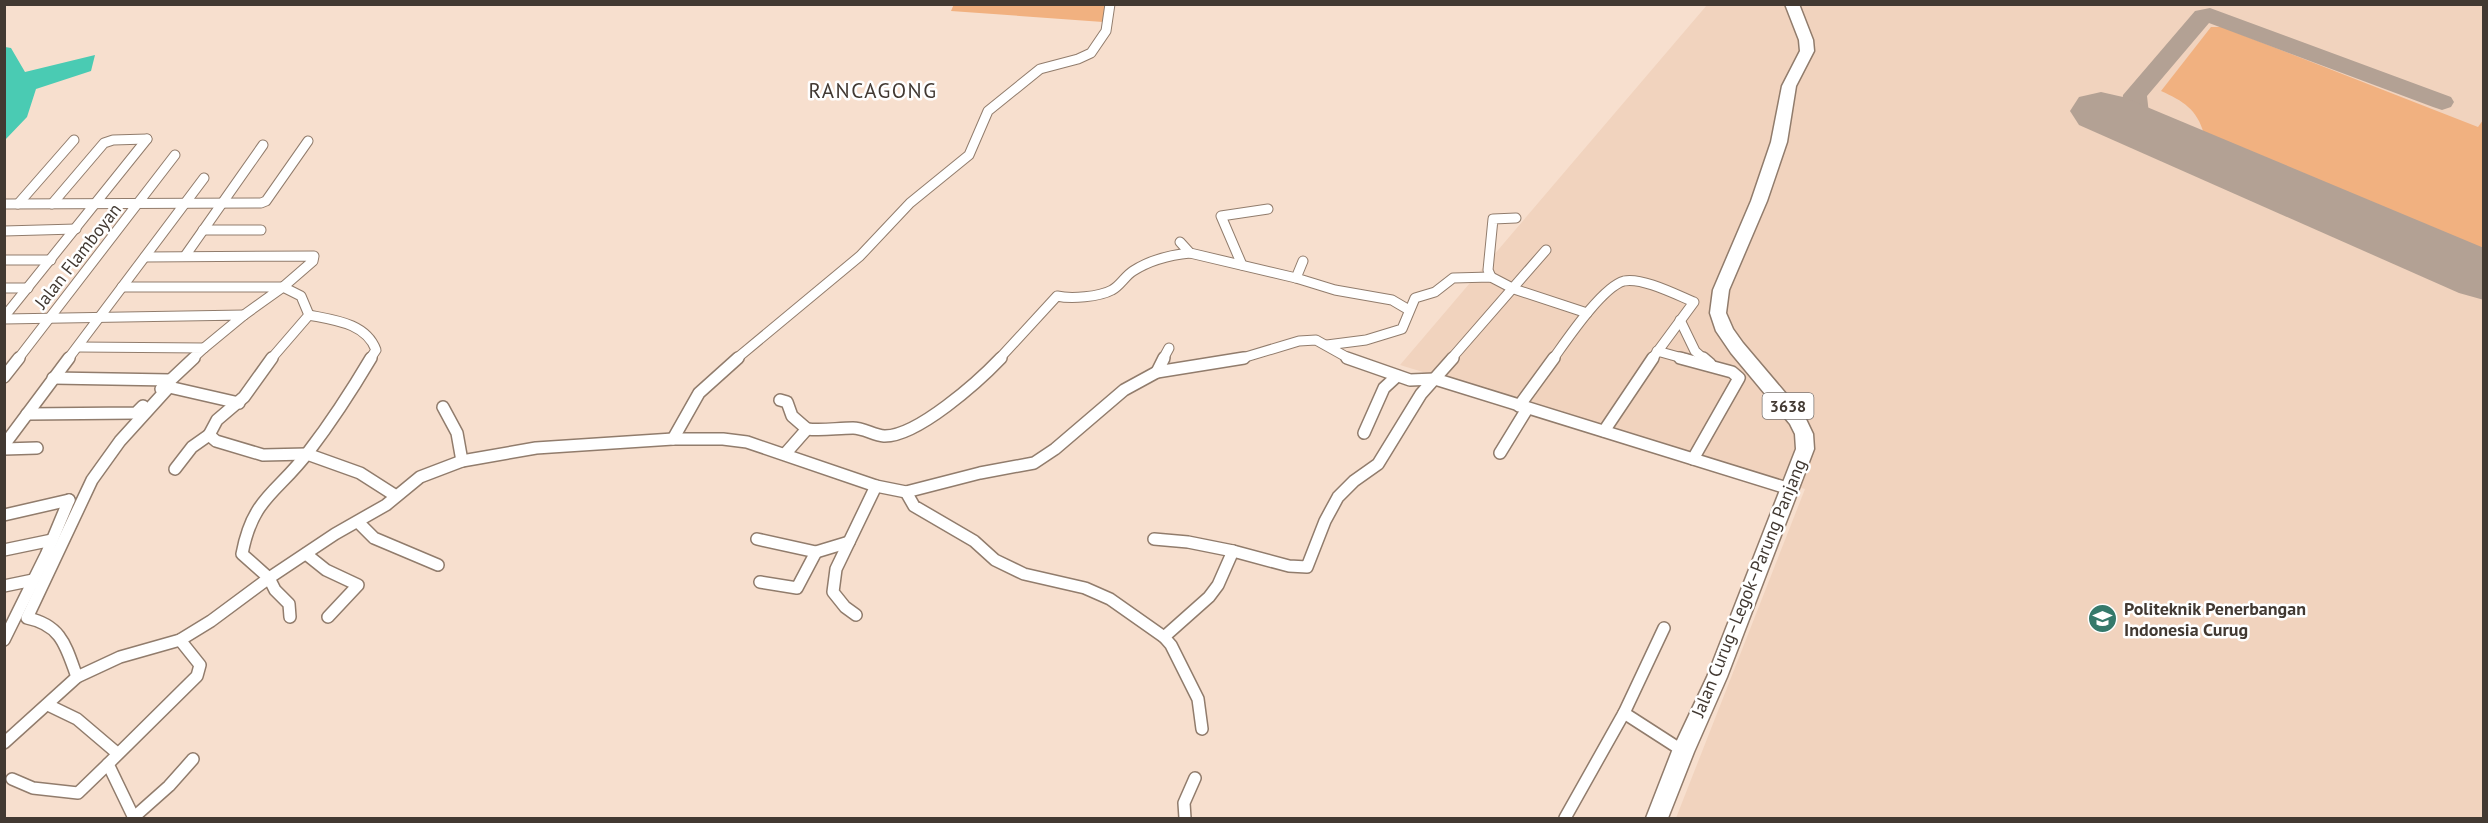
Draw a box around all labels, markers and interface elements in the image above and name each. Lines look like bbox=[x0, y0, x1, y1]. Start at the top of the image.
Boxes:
district label: RANCAGONG bbox=[808, 77, 938, 104]
street label: Jalan Flamboyan bbox=[29, 198, 126, 314]
road number: 3638 bbox=[1762, 393, 1814, 419]
street label: Jalan Curug–Legok–Parung Panjang bbox=[1686, 455, 1811, 721]
place label: Politeknik Penerbangan Indonesia Curug bbox=[2124, 597, 2306, 641]
school or university icon: Politeknik Penerbangan Indonesia Curug bbox=[2087, 603, 2119, 635]

